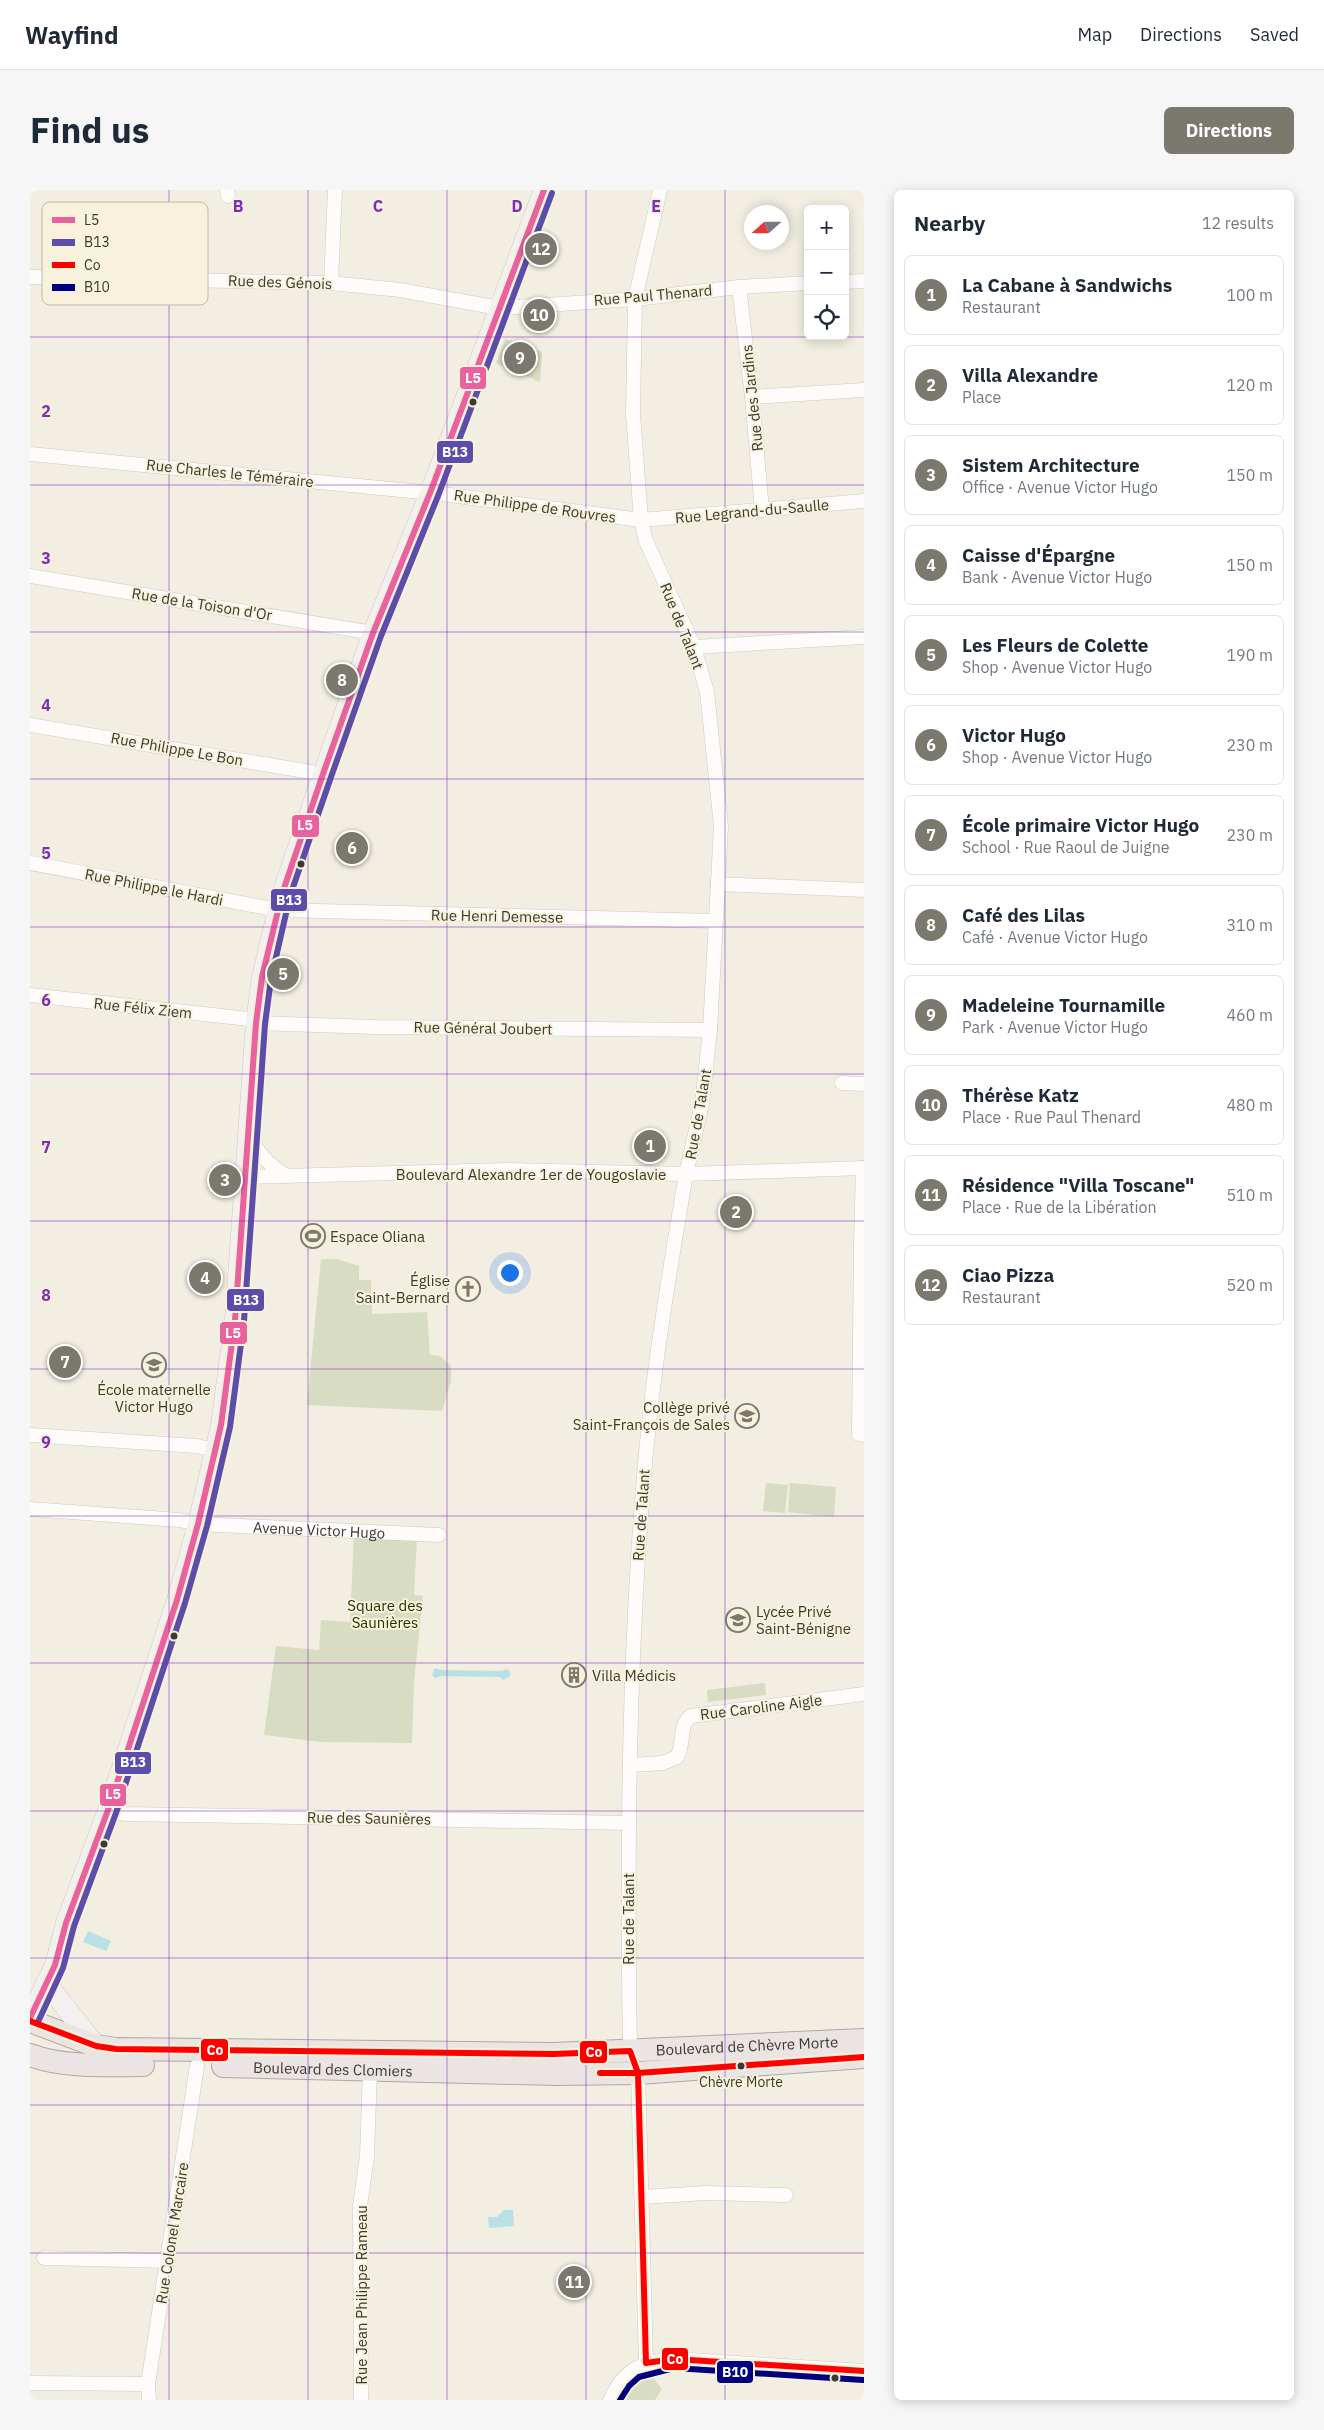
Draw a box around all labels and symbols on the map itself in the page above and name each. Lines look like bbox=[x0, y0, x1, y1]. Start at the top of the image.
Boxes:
text: B bbox=[233, 196, 244, 216]
text: C bbox=[373, 196, 383, 216]
text: D bbox=[511, 196, 523, 216]
text: E bbox=[651, 196, 661, 216]
legend bbox=[42, 202, 208, 305]
north arrow bbox=[744, 205, 789, 250]
text: L5 bbox=[84, 211, 99, 229]
pin: 12 bbox=[525, 230, 557, 268]
text: B13 bbox=[84, 233, 110, 251]
text: Co bbox=[84, 256, 101, 274]
street label: Rue des Génois bbox=[228, 271, 332, 293]
text: B10 bbox=[84, 278, 110, 296]
street label: Rue Paul Thenard bbox=[593, 280, 713, 310]
pin: 10 bbox=[523, 296, 555, 334]
pin: 9 bbox=[504, 339, 536, 377]
street label: Rue des Jardins bbox=[737, 344, 767, 452]
line badge: L5 bbox=[459, 366, 487, 390]
text: L5 bbox=[465, 369, 481, 387]
unlabelled marker bbox=[468, 397, 478, 407]
text: 2 bbox=[41, 401, 51, 421]
line badge: B13 bbox=[436, 440, 474, 464]
text: B13 bbox=[442, 443, 468, 461]
street label: Rue Charles le Téméraire bbox=[145, 455, 315, 491]
street label: Rue Philippe de Rouvres bbox=[453, 485, 617, 527]
street label: Rue Legrand-du-Saulle bbox=[674, 495, 830, 527]
text: 3 bbox=[41, 548, 51, 568]
street label: Rue de Talant bbox=[656, 580, 708, 672]
street label: Rue de la Toison d'Or bbox=[130, 584, 274, 625]
pin: 8 bbox=[326, 661, 358, 699]
text: 4 bbox=[41, 695, 51, 715]
street label: Rue Philippe Le Bon bbox=[109, 728, 245, 770]
line badge: L5 bbox=[291, 814, 320, 838]
text: L5 bbox=[297, 816, 313, 834]
pin: 6 bbox=[336, 829, 368, 867]
text: 5 bbox=[41, 843, 51, 863]
unlabelled marker bbox=[296, 859, 306, 869]
street label: Rue Philippe le Hardi bbox=[83, 864, 225, 910]
line badge: B13 bbox=[270, 888, 308, 912]
text: B13 bbox=[276, 891, 302, 909]
street label: Rue Henri Demesse bbox=[431, 905, 563, 927]
pin: 5 bbox=[267, 955, 299, 993]
text: 6 bbox=[41, 990, 51, 1010]
street label: Rue Félix Ziem bbox=[93, 993, 193, 1023]
street label: Rue Général Joubert bbox=[413, 1017, 553, 1039]
street label: Rue de Talant bbox=[681, 1067, 715, 1161]
pin: 1 bbox=[634, 1127, 666, 1165]
text: 7 bbox=[41, 1137, 51, 1157]
pin: 3 bbox=[209, 1161, 241, 1199]
street label: Boulevard Alexandre 1er de Yougoslavie bbox=[396, 1165, 666, 1184]
pin: 2 bbox=[720, 1193, 752, 1231]
sports icon: Espace Oliana bbox=[300, 1223, 326, 1249]
place label: Espace Oliana bbox=[330, 1227, 425, 1246]
pin: 4 bbox=[189, 1259, 221, 1297]
your location bbox=[497, 1260, 523, 1286]
place label: Église Saint-Bernard bbox=[356, 1271, 450, 1307]
church icon: Église Saint-Bernard bbox=[455, 1276, 481, 1302]
text: 8 bbox=[41, 1285, 51, 1305]
line badge: B13 bbox=[226, 1288, 265, 1312]
text: B13 bbox=[233, 1291, 259, 1309]
line badge: L5 bbox=[219, 1321, 248, 1345]
text: L5 bbox=[225, 1324, 241, 1342]
pin: 7 bbox=[49, 1343, 81, 1381]
school or university icon: École maternelle Victor Hugo bbox=[141, 1352, 167, 1378]
place label: École maternelle Victor Hugo bbox=[97, 1380, 211, 1416]
place label: Collège privé Saint-François de Sales bbox=[573, 1398, 730, 1434]
school or university icon: Collège privé Saint-François de Sales bbox=[734, 1403, 760, 1429]
text: 9 bbox=[41, 1432, 51, 1452]
street label: Rue de Talant bbox=[628, 1469, 654, 1561]
street label: Avenue Victor Hugo bbox=[253, 1517, 386, 1542]
park label: Square des Saunières bbox=[347, 1596, 423, 1632]
place label: Lycée Privé Saint-Bénigne bbox=[756, 1602, 851, 1638]
school or university icon: Lycée Privé Saint-Bénigne bbox=[725, 1607, 751, 1633]
unlabelled marker bbox=[169, 1631, 179, 1641]
building icon: Villa Médicis bbox=[561, 1662, 587, 1688]
place label: Villa Médicis bbox=[592, 1666, 676, 1685]
street label: Rue Caroline Aigle bbox=[699, 1690, 823, 1724]
line badge: B13 bbox=[114, 1751, 152, 1775]
text: B13 bbox=[120, 1753, 146, 1771]
line badge: L5 bbox=[99, 1783, 127, 1807]
text: L5 bbox=[105, 1785, 121, 1803]
street label: Rue des Saunières bbox=[307, 1807, 431, 1829]
unlabelled marker bbox=[99, 1839, 109, 1849]
street label: Rue de Talant bbox=[619, 1873, 638, 1965]
street label: Boulevard de Chèvre Morte bbox=[655, 2032, 839, 2059]
line badge: Co bbox=[200, 2038, 229, 2062]
line badge: Co bbox=[579, 2040, 608, 2064]
text: Co bbox=[206, 2041, 224, 2059]
text: Co bbox=[585, 2043, 603, 2061]
street label: Boulevard des Clomiers bbox=[253, 2057, 413, 2080]
marker: Chèvre Morte bbox=[736, 2061, 746, 2071]
place label: Chèvre Morte bbox=[699, 2073, 783, 2091]
street label: Rue Colonel Marcaire bbox=[151, 2161, 193, 2305]
street label: Rue Jean Philippe Rameau bbox=[352, 2205, 371, 2385]
pin: 11 bbox=[558, 2263, 590, 2301]
line badge: Co bbox=[661, 2347, 689, 2371]
text: Co bbox=[666, 2350, 684, 2368]
line badge: B10 bbox=[716, 2360, 754, 2384]
text: B10 bbox=[722, 2363, 748, 2381]
unlabelled marker bbox=[830, 2373, 840, 2383]

